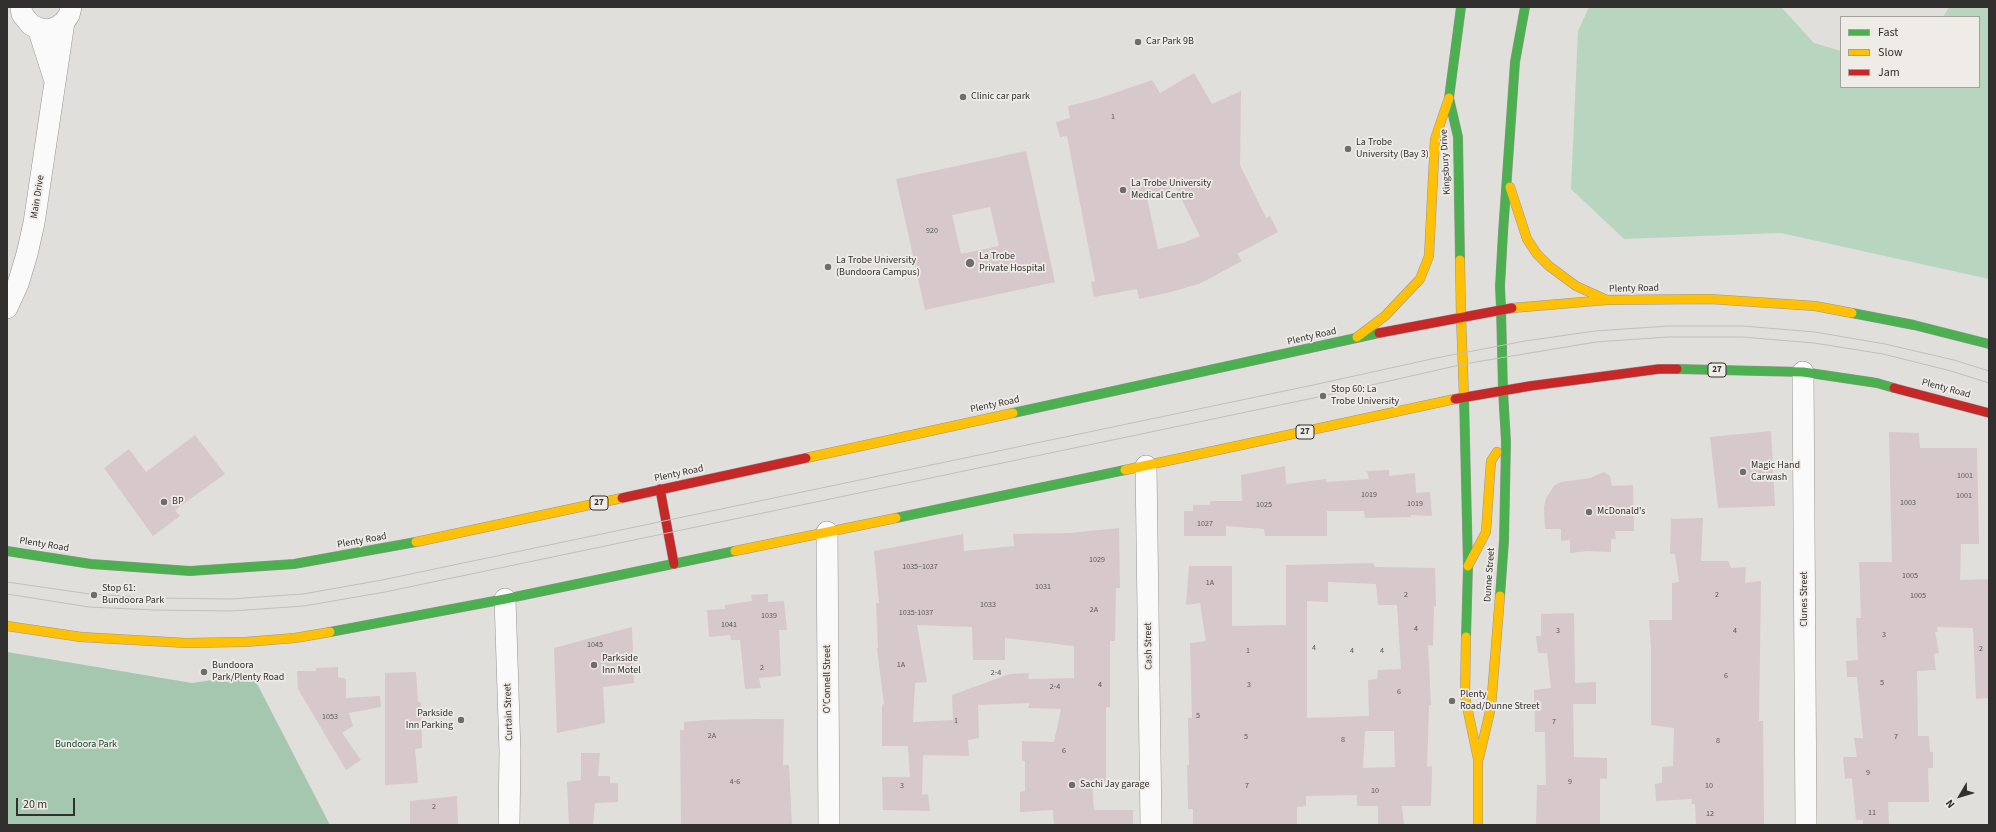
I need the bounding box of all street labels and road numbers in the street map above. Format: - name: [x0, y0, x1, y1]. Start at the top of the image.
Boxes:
- street label: Kingsbury Drive: [1438, 129, 1454, 195]
- street label: Main Drive: [29, 174, 47, 220]
- street label: Plenty Road: [1609, 283, 1659, 295]
- street label: Plenty Road: [1286, 326, 1338, 348]
- road number: 27: [1708, 363, 1726, 377]
- street label: Plenty Road: [1920, 377, 1972, 401]
- street label: Plenty Road: [969, 394, 1021, 416]
- road number: 27: [1296, 425, 1314, 439]
- street label: Plenty Road: [653, 463, 705, 485]
- road number: 27: [590, 496, 608, 510]
- street label: Plenty Road: [336, 531, 388, 551]
- street label: Plenty Road: [18, 535, 70, 555]
- street label: Dunne Street: [1482, 547, 1498, 603]
- street label: Clunes Street: [1799, 571, 1811, 627]
- street label: Cash Street: [1143, 622, 1155, 670]
- street label: O'Connell Street: [822, 645, 834, 713]
- street label: Curtain Street: [502, 683, 516, 741]

